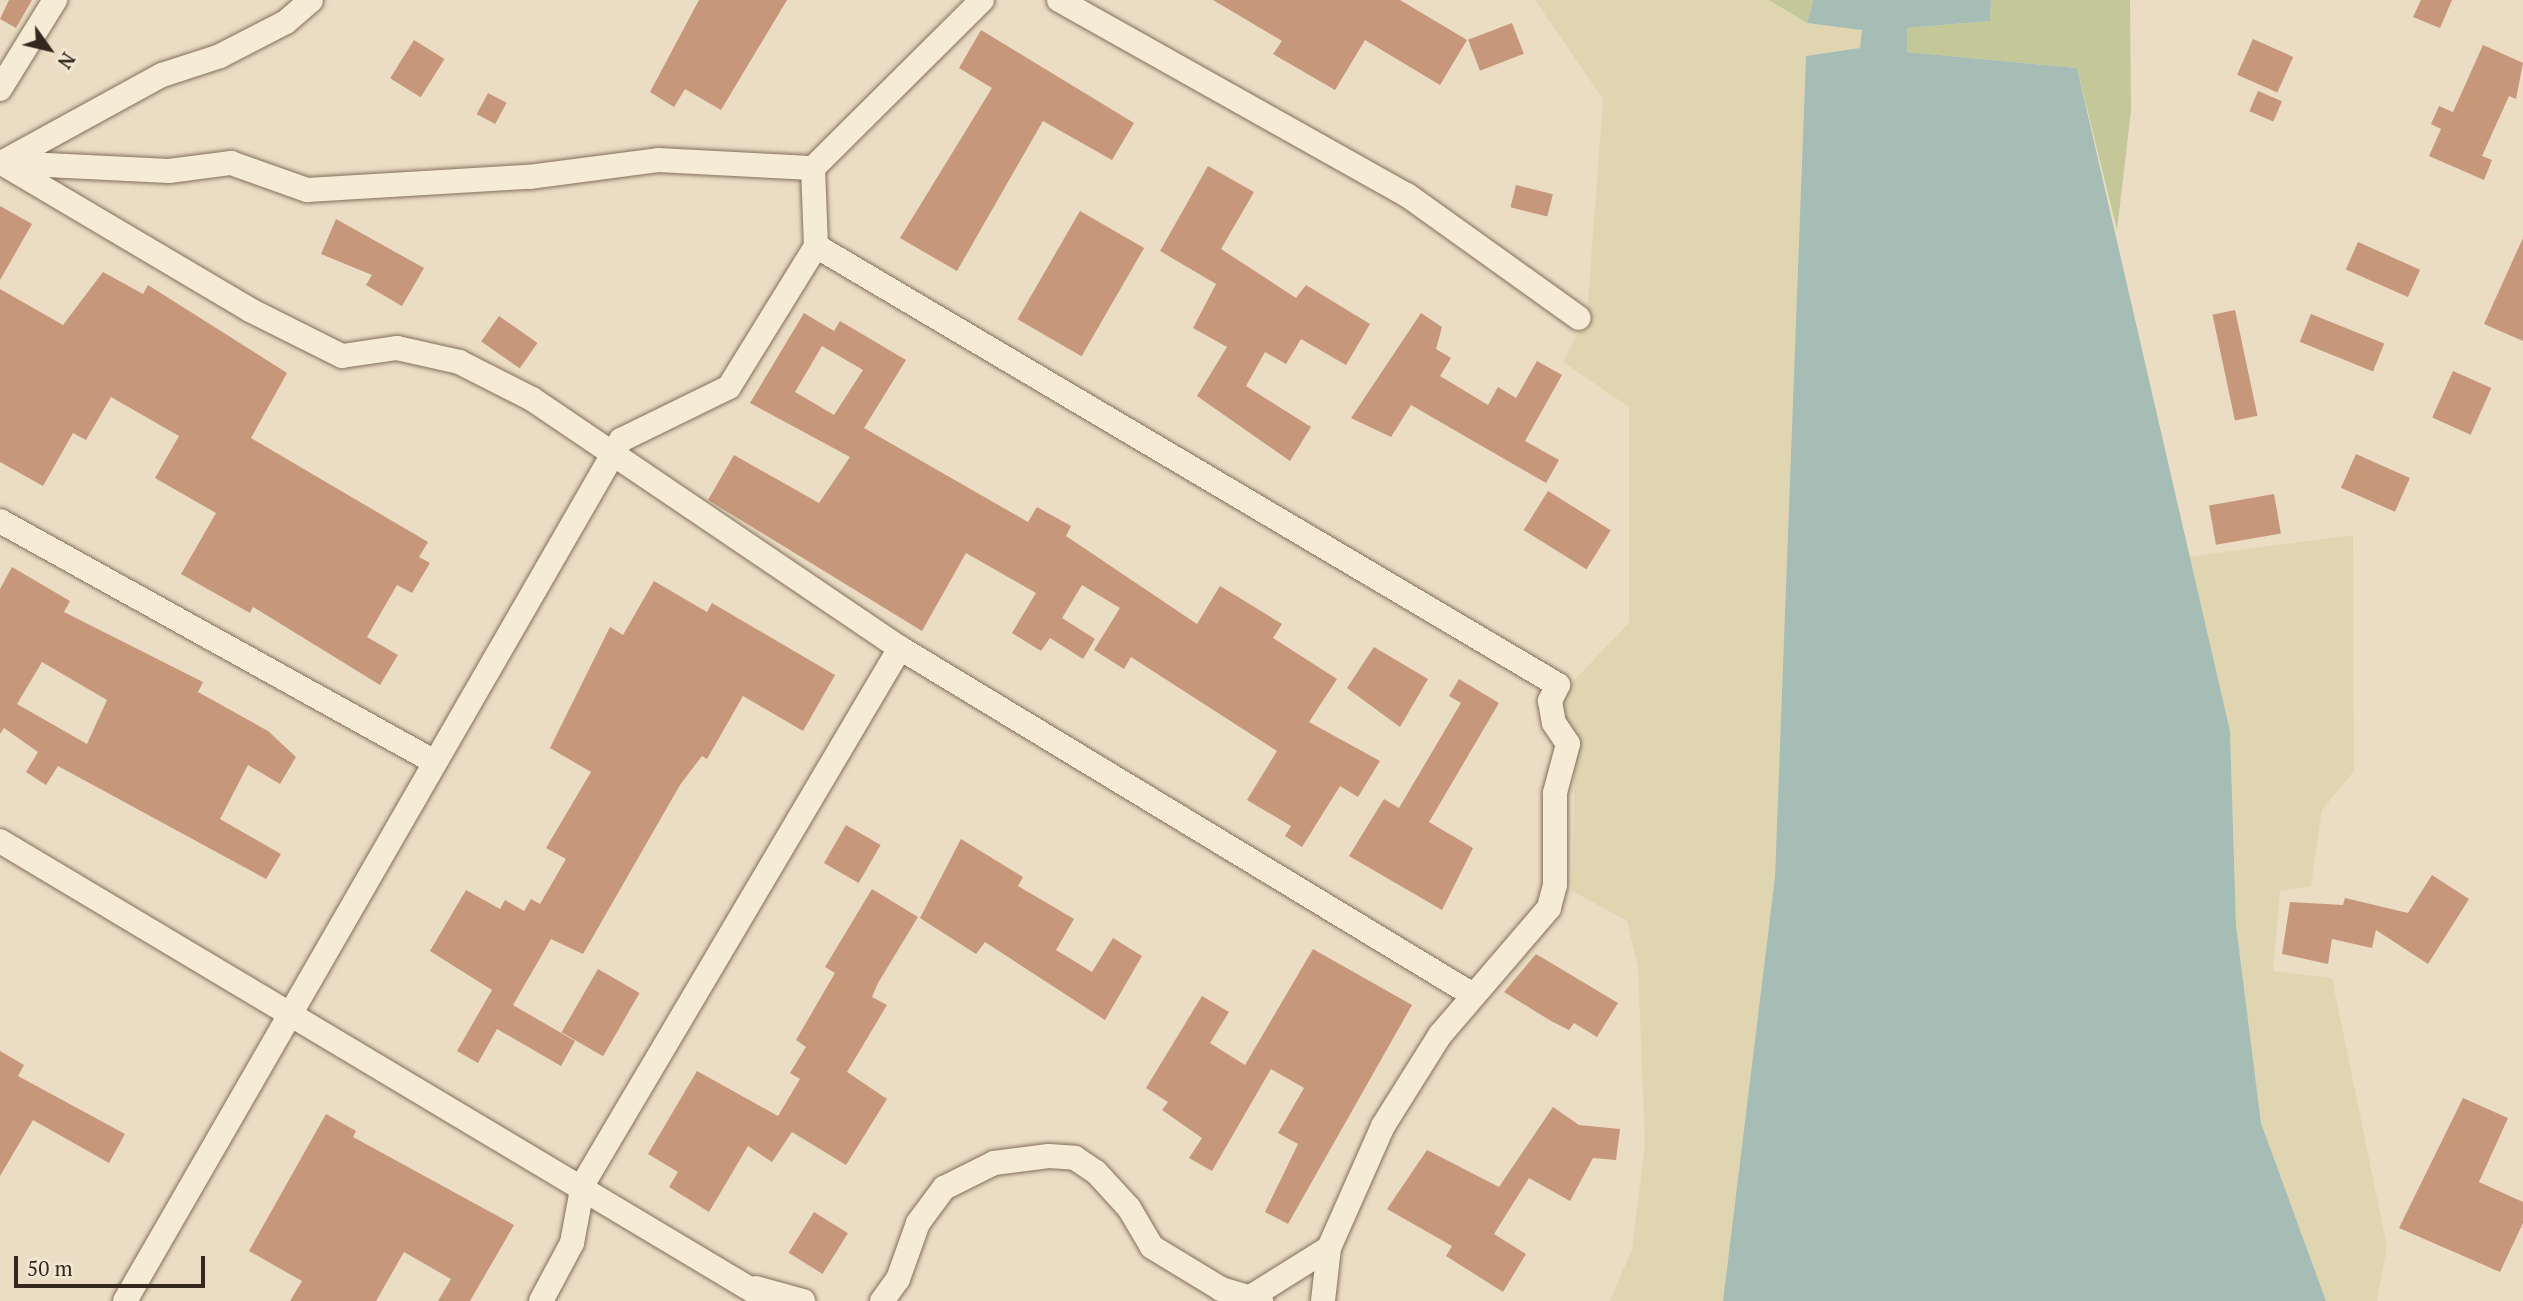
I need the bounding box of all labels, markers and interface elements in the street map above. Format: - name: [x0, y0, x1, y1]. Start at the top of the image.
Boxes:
- north arrow: [14, 14, 84, 84]
- text: N: [52, 48, 81, 74]
- scale bar: [18, 1242, 208, 1286]
- text: 50 m: [27, 1254, 73, 1282]

